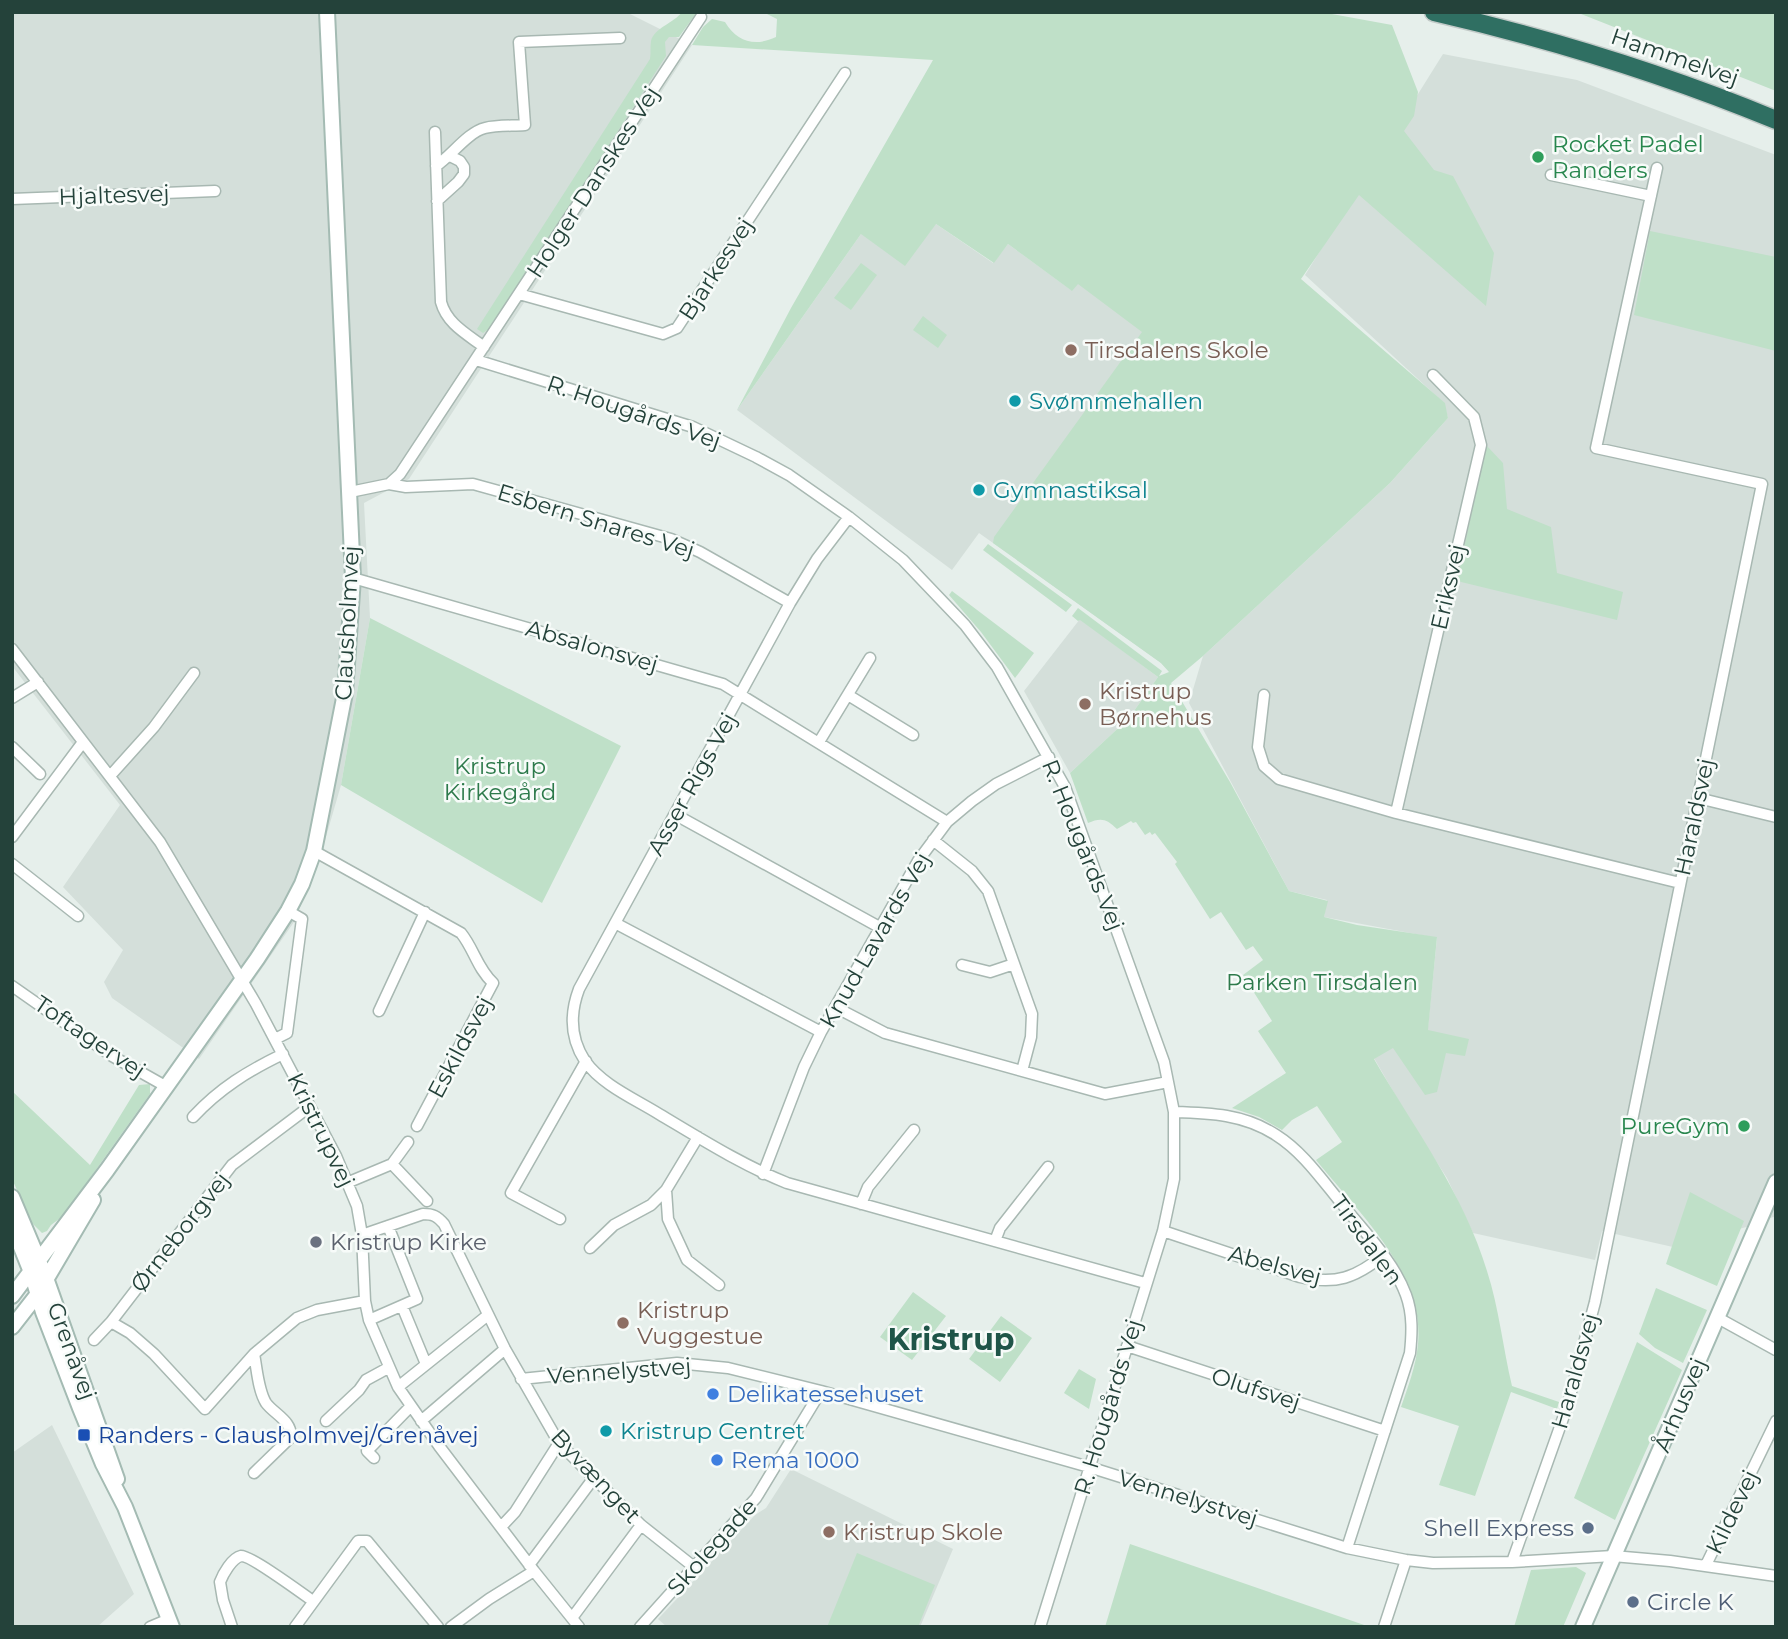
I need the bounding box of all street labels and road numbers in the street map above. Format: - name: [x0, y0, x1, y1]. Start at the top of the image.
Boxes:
- street label: Hammelvej: [1607, 22, 1743, 92]
- street label: Holger Danskes Vej: [521, 81, 665, 283]
- street label: Hjaltesvej: [58, 179, 170, 211]
- street label: Bjarkesvej: [673, 212, 759, 326]
- street label: R. Hougårds Vej: [543, 369, 725, 455]
- street label: Esbern Snares Vej: [494, 478, 698, 564]
- street label: Eriksvej: [1425, 541, 1471, 633]
- street label: Clausholmvej: [329, 545, 365, 701]
- street label: Absalonsvej: [523, 614, 661, 678]
- street label: Asser Rigs Vej: [641, 708, 743, 860]
- street label: R. Hougårds Vej: [1036, 755, 1130, 935]
- street label: Haraldsvej: [1668, 756, 1720, 878]
- street label: Knud Lavards Vej: [813, 847, 937, 1033]
- street label: Toftagervej: [29, 990, 151, 1084]
- street label: Eskildsvej: [422, 991, 498, 1103]
- street label: Kristrupvej: [281, 1068, 361, 1192]
- street label: Ørneborgvej: [124, 1166, 236, 1298]
- street label: Tirsdalen: [1325, 1189, 1409, 1291]
- street label: Abelsvej: [1225, 1239, 1325, 1291]
- street label: Grenåvej: [41, 1298, 103, 1404]
- street label: Haraldsvej: [1545, 1310, 1605, 1432]
- street label: R. Hougårds Vej: [1068, 1316, 1148, 1498]
- street label: Vennelystvej: [546, 1352, 692, 1390]
- street label: Århusvej: [1648, 1354, 1712, 1456]
- street label: Olufsvej: [1208, 1361, 1304, 1417]
- street label: Byvænget: [545, 1423, 647, 1529]
- street label: Vennelystvej: [1115, 1463, 1261, 1533]
- street label: Kildevej: [1700, 1465, 1764, 1559]
- street label: Skolegade: [661, 1493, 763, 1601]

